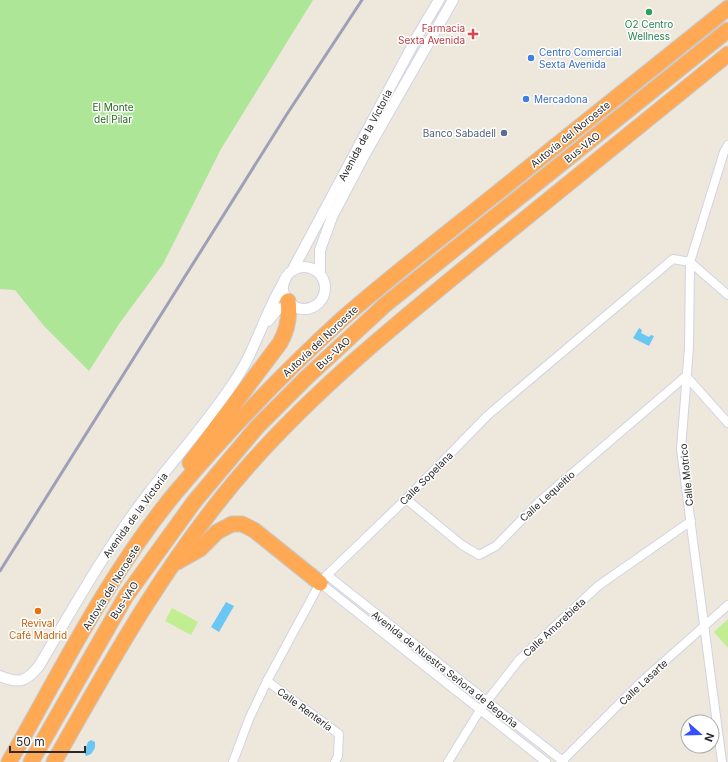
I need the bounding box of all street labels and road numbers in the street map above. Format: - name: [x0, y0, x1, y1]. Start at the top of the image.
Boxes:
- street label: Avenida de la Victoria: [336, 87, 394, 183]
- street label: Autovía del Noroeste: [528, 98, 612, 170]
- street label: Bus-VAO: [562, 129, 602, 165]
- street label: Autovía del Noroeste: [280, 303, 360, 379]
- street label: Bus-VAO: [313, 334, 353, 372]
- street label: Calle Motrico: [677, 443, 695, 507]
- street label: Calle Sopelana: [397, 449, 455, 507]
- street label: Calle Lequeitio: [517, 468, 577, 524]
- street label: Avenida de la Victoria: [100, 470, 170, 560]
- street label: Autovía del Noroeste: [80, 542, 142, 632]
- street label: Bus-VAO: [107, 579, 141, 621]
- street label: Calle Amorebieta: [520, 595, 588, 659]
- street label: Avenida de Nuestra Señora de Begoña: [369, 608, 521, 730]
- street label: Calle Lasarte: [616, 657, 670, 707]
- street label: Calle Rentería: [275, 685, 335, 733]

